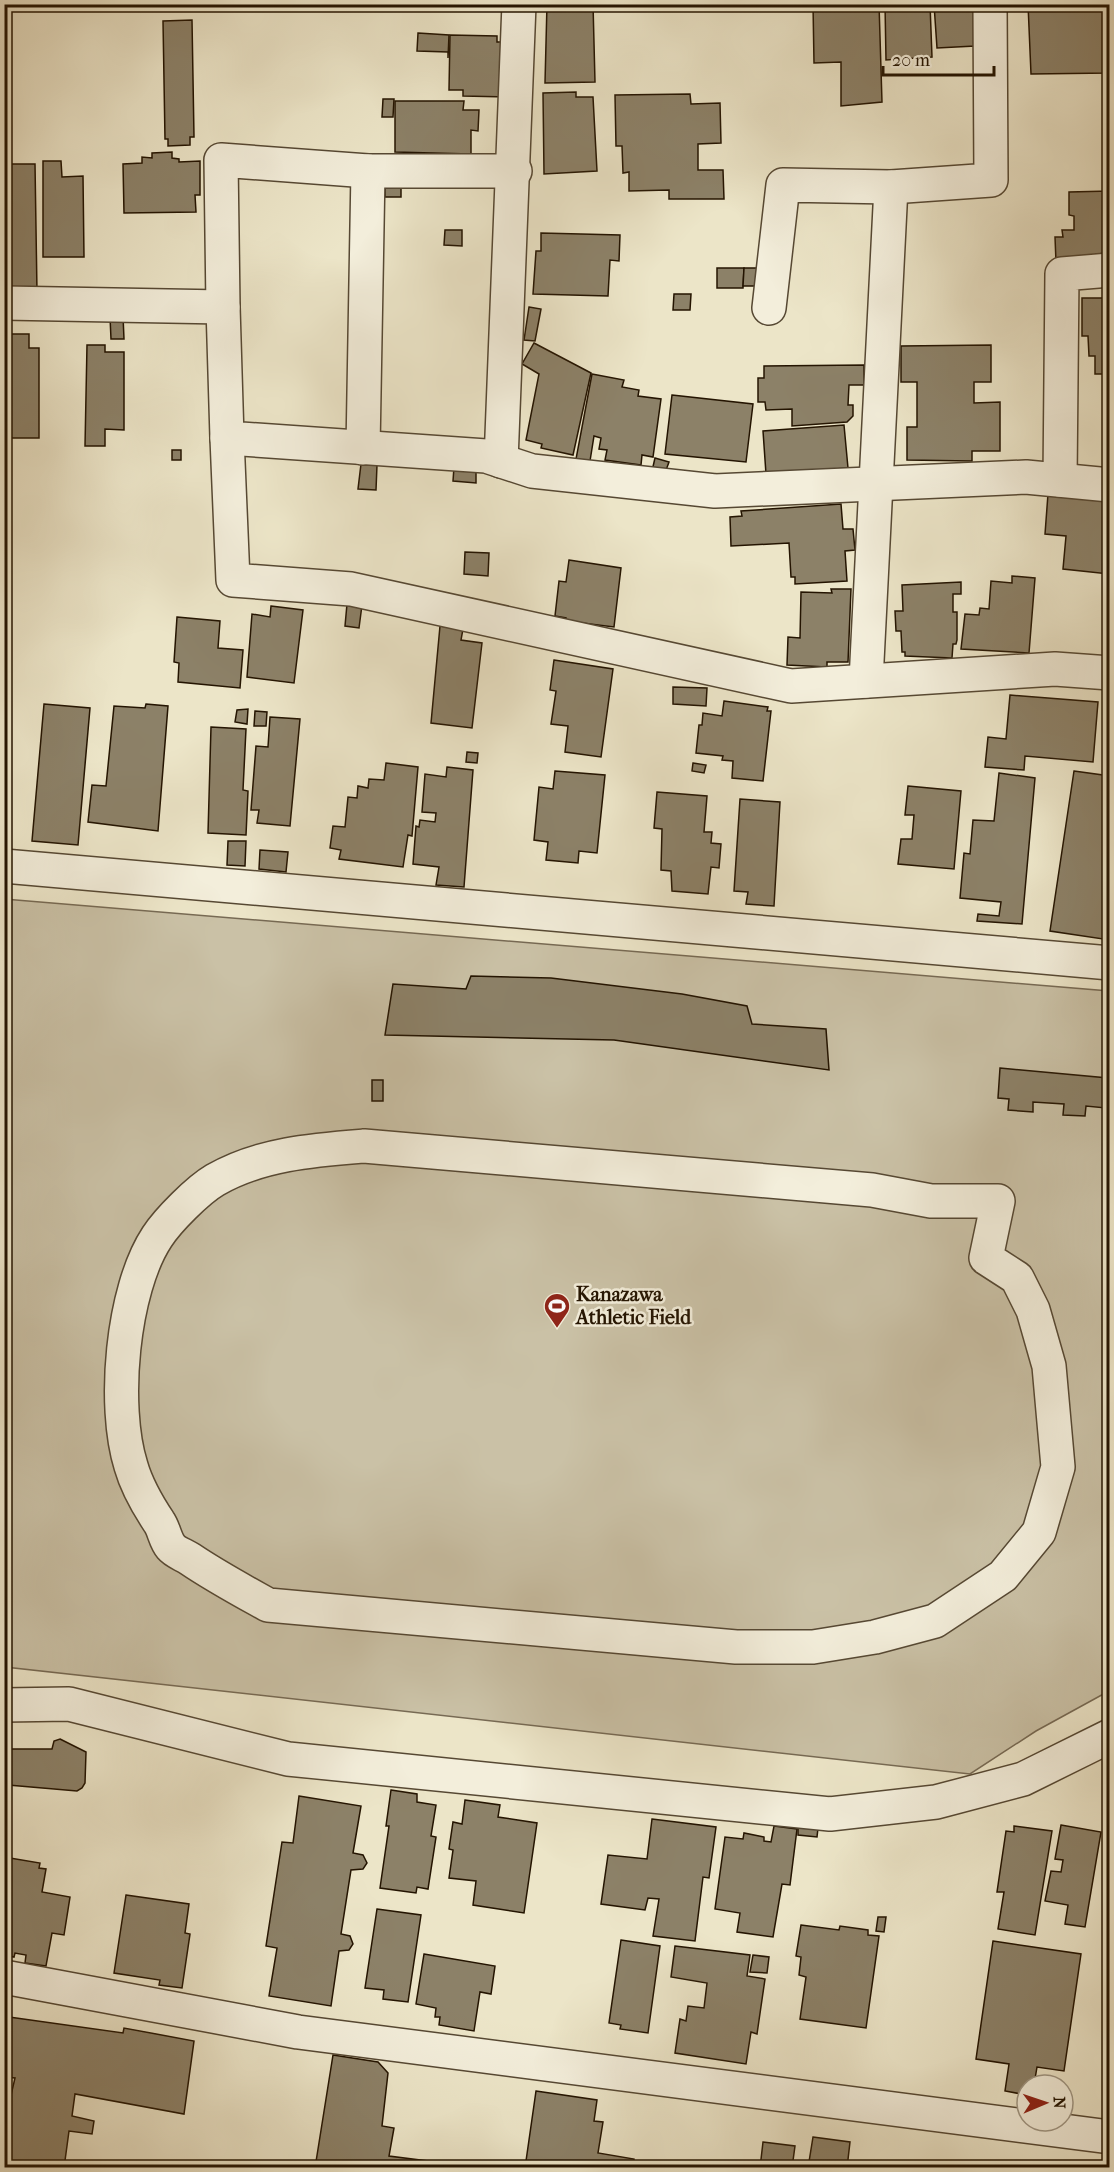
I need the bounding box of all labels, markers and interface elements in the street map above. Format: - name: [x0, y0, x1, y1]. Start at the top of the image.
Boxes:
- scale bar: [883, 39, 994, 77]
- text: 20 m: [892, 50, 930, 71]
- place label: Kanazawa Athletic Field: [574, 1283, 692, 1329]
- sports icon: Kanazawa Athletic Field: [542, 1291, 572, 1329]
- north arrow: [1015, 2073, 1075, 2133]
- text: N: [1050, 2096, 1069, 2110]

